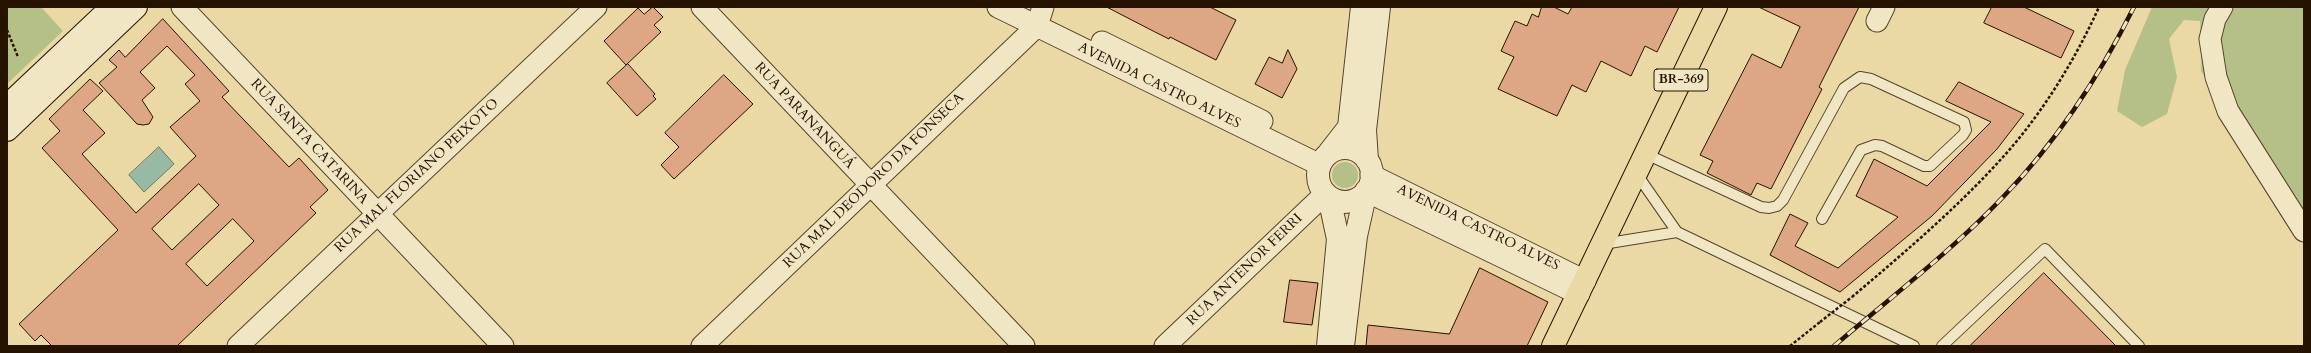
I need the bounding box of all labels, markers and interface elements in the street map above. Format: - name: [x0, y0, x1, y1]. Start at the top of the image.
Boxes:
- street label: AVENIDA CASTRO ALVES: [1075, 39, 1243, 133]
- street label: RUA PARANANGUÁ: [750, 59, 858, 173]
- road number: BR-369: [1654, 69, 1708, 91]
- street label: RUA SANTA CATARINA: [247, 76, 371, 208]
- street label: RUA MAL DEODORO DA FONSECA: [780, 90, 968, 272]
- street label: RUA MAL FLORIANO PEIXOTO: [331, 95, 503, 257]
- street label: AVENIDA CASTRO ALVES: [1394, 181, 1562, 275]
- street label: RUA ANTENOR FERRI: [1184, 210, 1306, 330]

